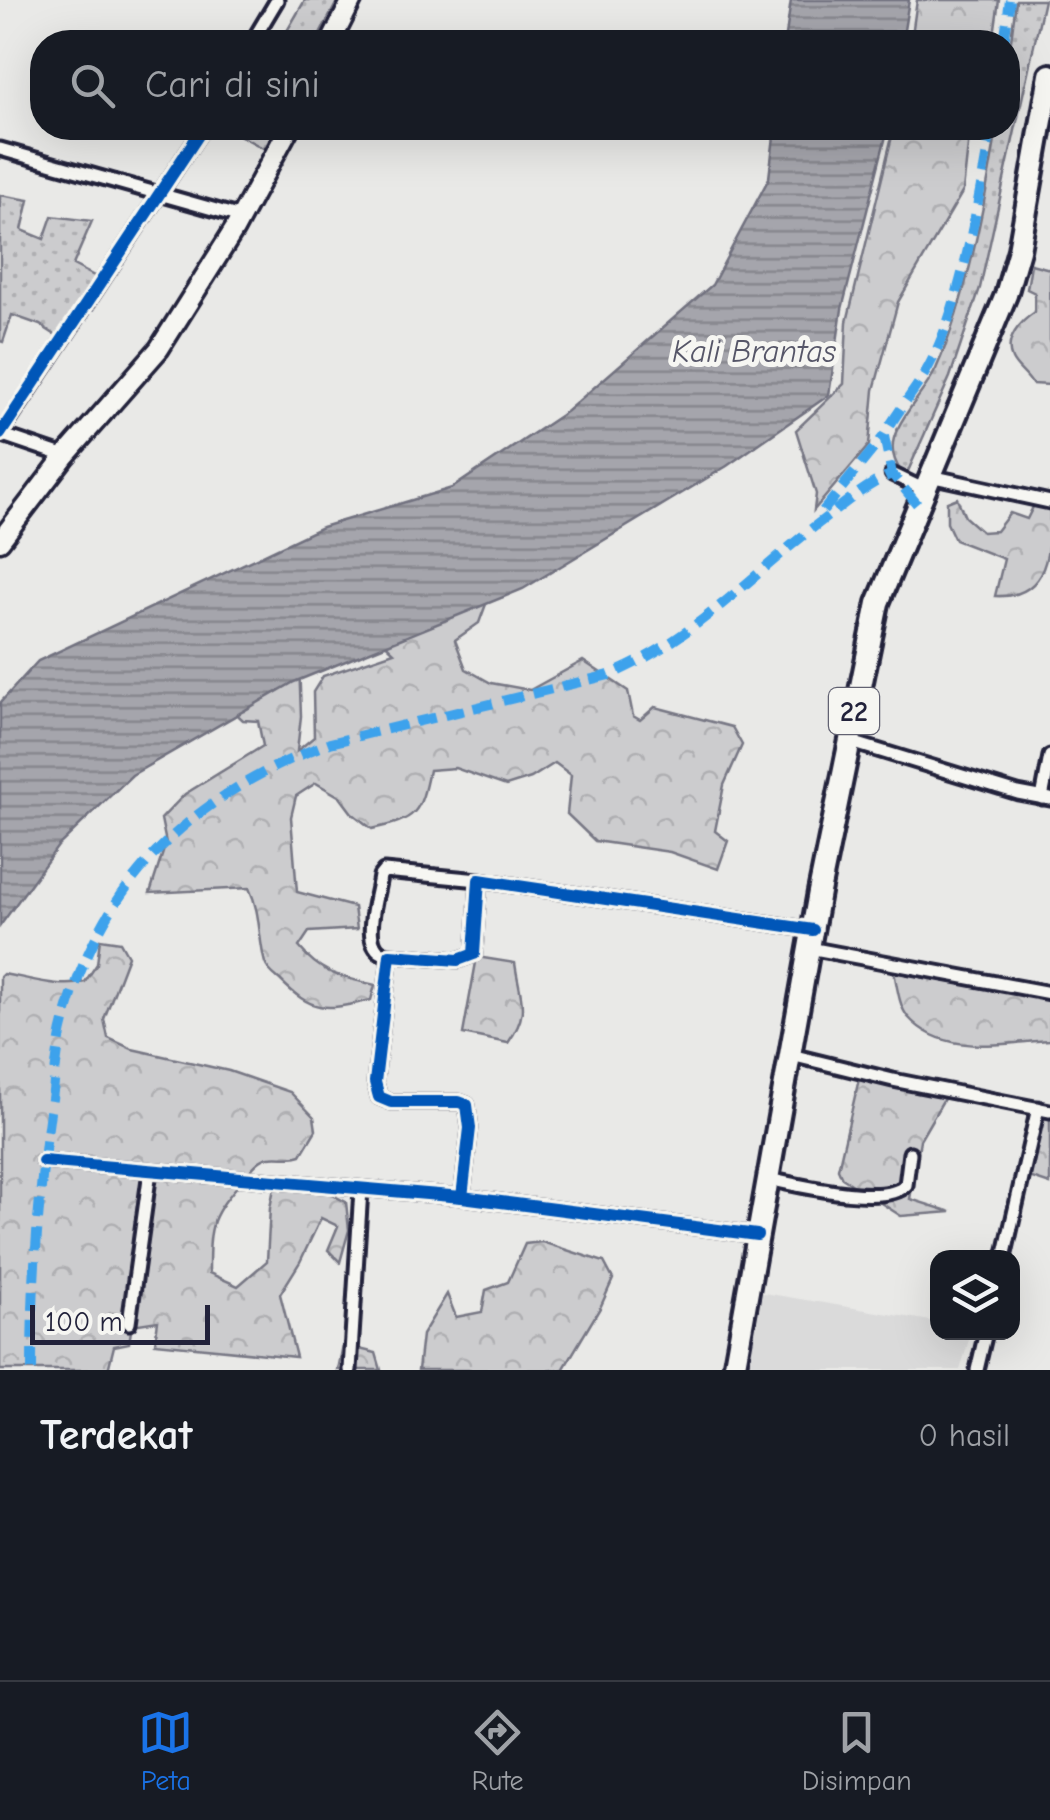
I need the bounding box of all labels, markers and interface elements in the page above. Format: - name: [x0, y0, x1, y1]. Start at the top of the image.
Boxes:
- search box: [30, 30, 1020, 140]
- icon: search: [65, 58, 120, 113]
- text: Cari di sini: [145, 63, 320, 107]
- water label: Kali Brantas: [672, 333, 837, 370]
- road number: 22: [829, 688, 879, 734]
- map controls: [930, 1250, 1020, 1340]
- button: layers: [930, 1250, 1020, 1340]
- scale bar: [30, 1300, 210, 1344]
- text: 100 m: [45, 1306, 123, 1338]
- text: Terdekat: [40, 1411, 192, 1460]
- text: 0 hasil: [919, 1417, 1010, 1454]
- tab: Peta: [138, 1705, 193, 1797]
- tab: Rute: [470, 1705, 525, 1797]
- tab: Disimpan: [802, 1705, 912, 1797]

